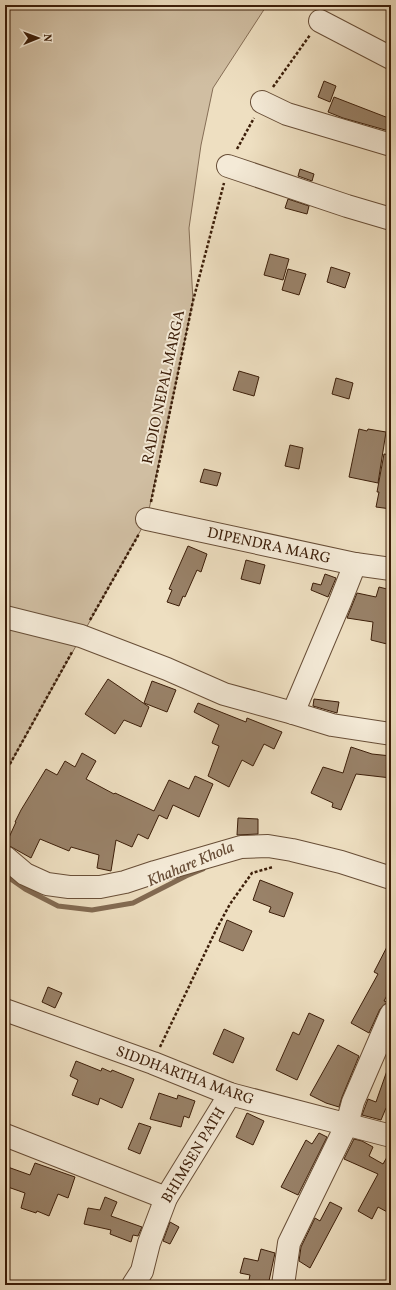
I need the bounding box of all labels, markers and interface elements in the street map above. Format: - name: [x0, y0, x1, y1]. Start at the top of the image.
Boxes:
- north arrow: [18, 18, 58, 58]
- text: N: [39, 34, 54, 42]
- street label: RADIO NEPAL MARGA: [138, 308, 191, 466]
- street label: DIPENDRA MARG: [205, 523, 332, 570]
- water label: Khahare Khola: [144, 836, 238, 893]
- street label: SIDDHARTHA MARG: [113, 1042, 256, 1111]
- street label: BHIMSEN PATH: [157, 1104, 231, 1208]

